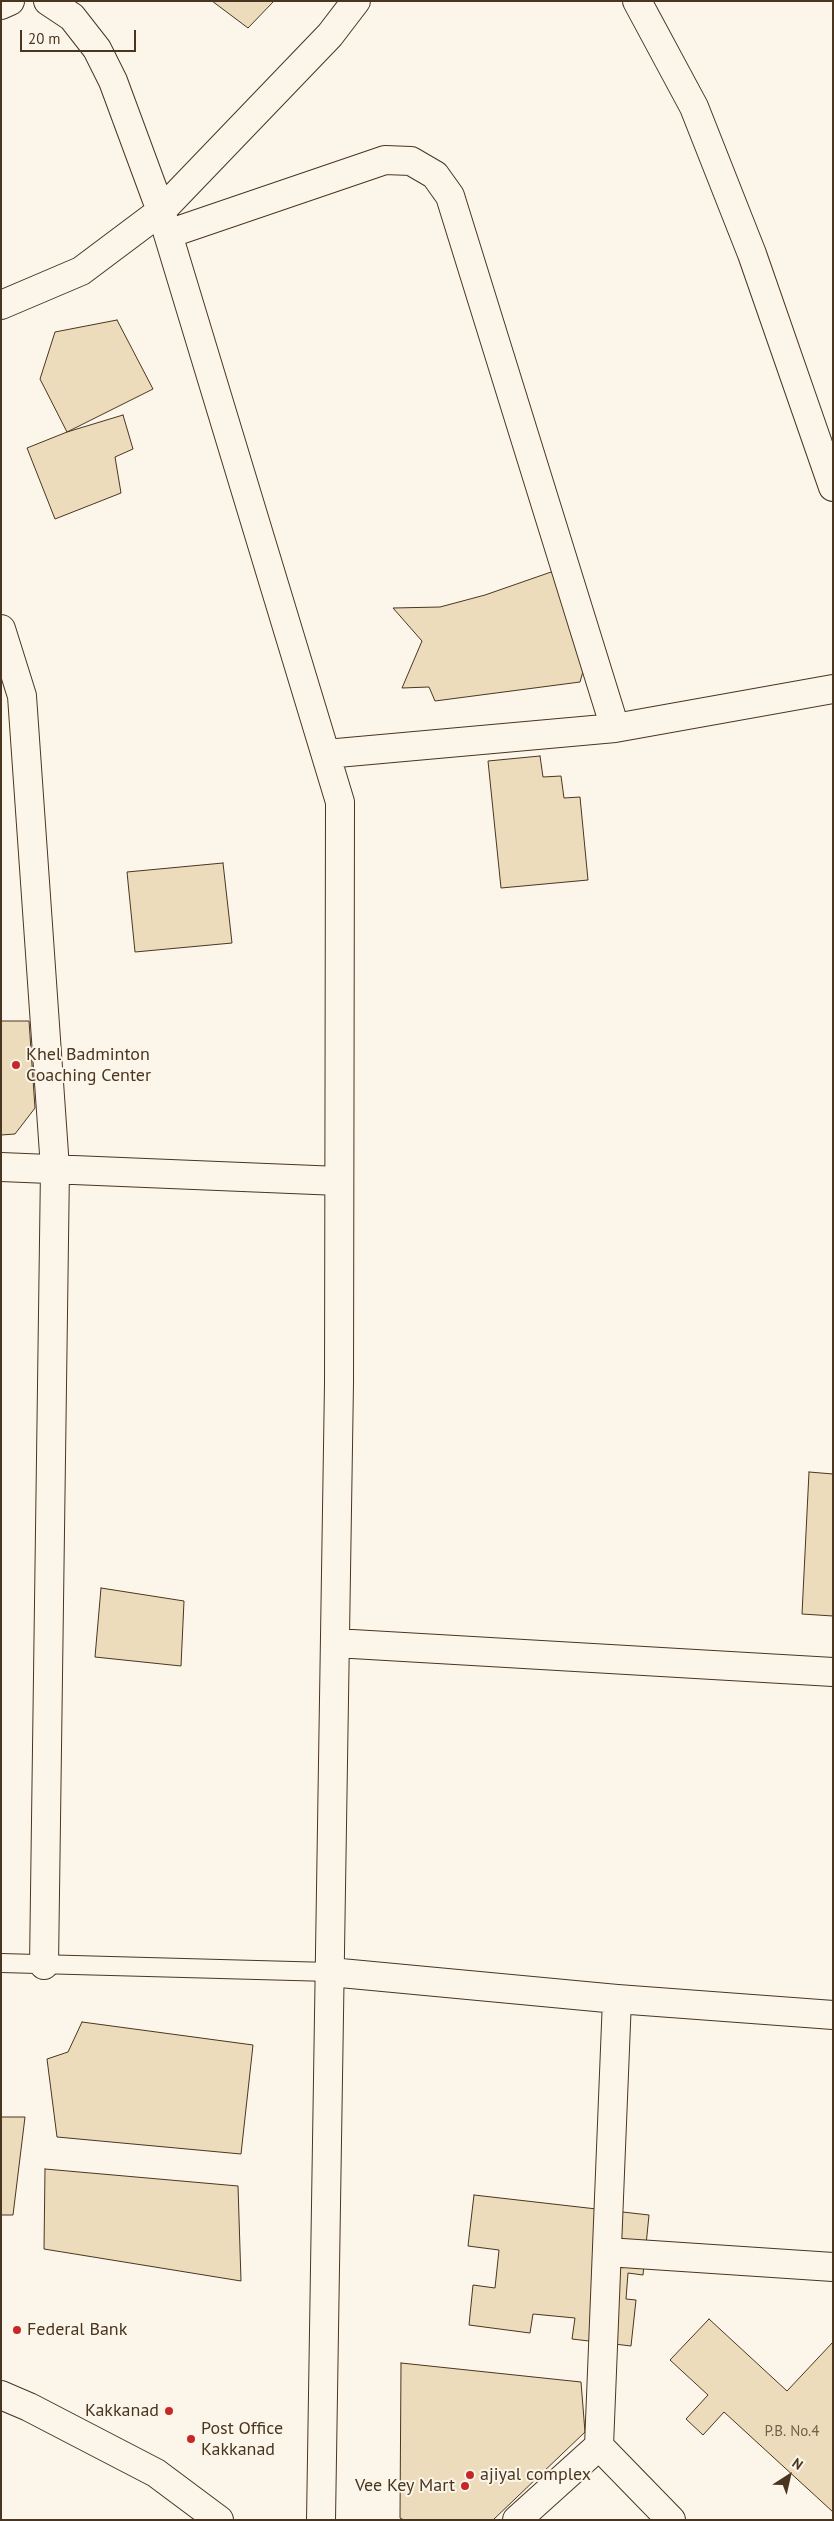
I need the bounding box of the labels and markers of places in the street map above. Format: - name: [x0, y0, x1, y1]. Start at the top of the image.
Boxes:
- place label: Khel Badminton Coaching Center: [26, 1044, 151, 1086]
- marker: Khel Badminton Coaching Center: [10, 1059, 22, 1071]
- place label: Federal Bank: [27, 2319, 127, 2341]
- marker: Federal Bank: [11, 2324, 23, 2336]
- place label: Kakkanad: [85, 2400, 159, 2422]
- marker: Kakkanad: [163, 2405, 175, 2417]
- place label: Post Office Kakkanad: [201, 2418, 283, 2460]
- marker: Post Office Kakkanad: [185, 2433, 197, 2445]
- place label: ajiyal complex: [480, 2464, 591, 2486]
- marker: ajiyal complex: [464, 2469, 476, 2481]
- place label: Vee Key Mart: [355, 2475, 455, 2497]
- marker: Vee Key Mart: [459, 2480, 471, 2492]

